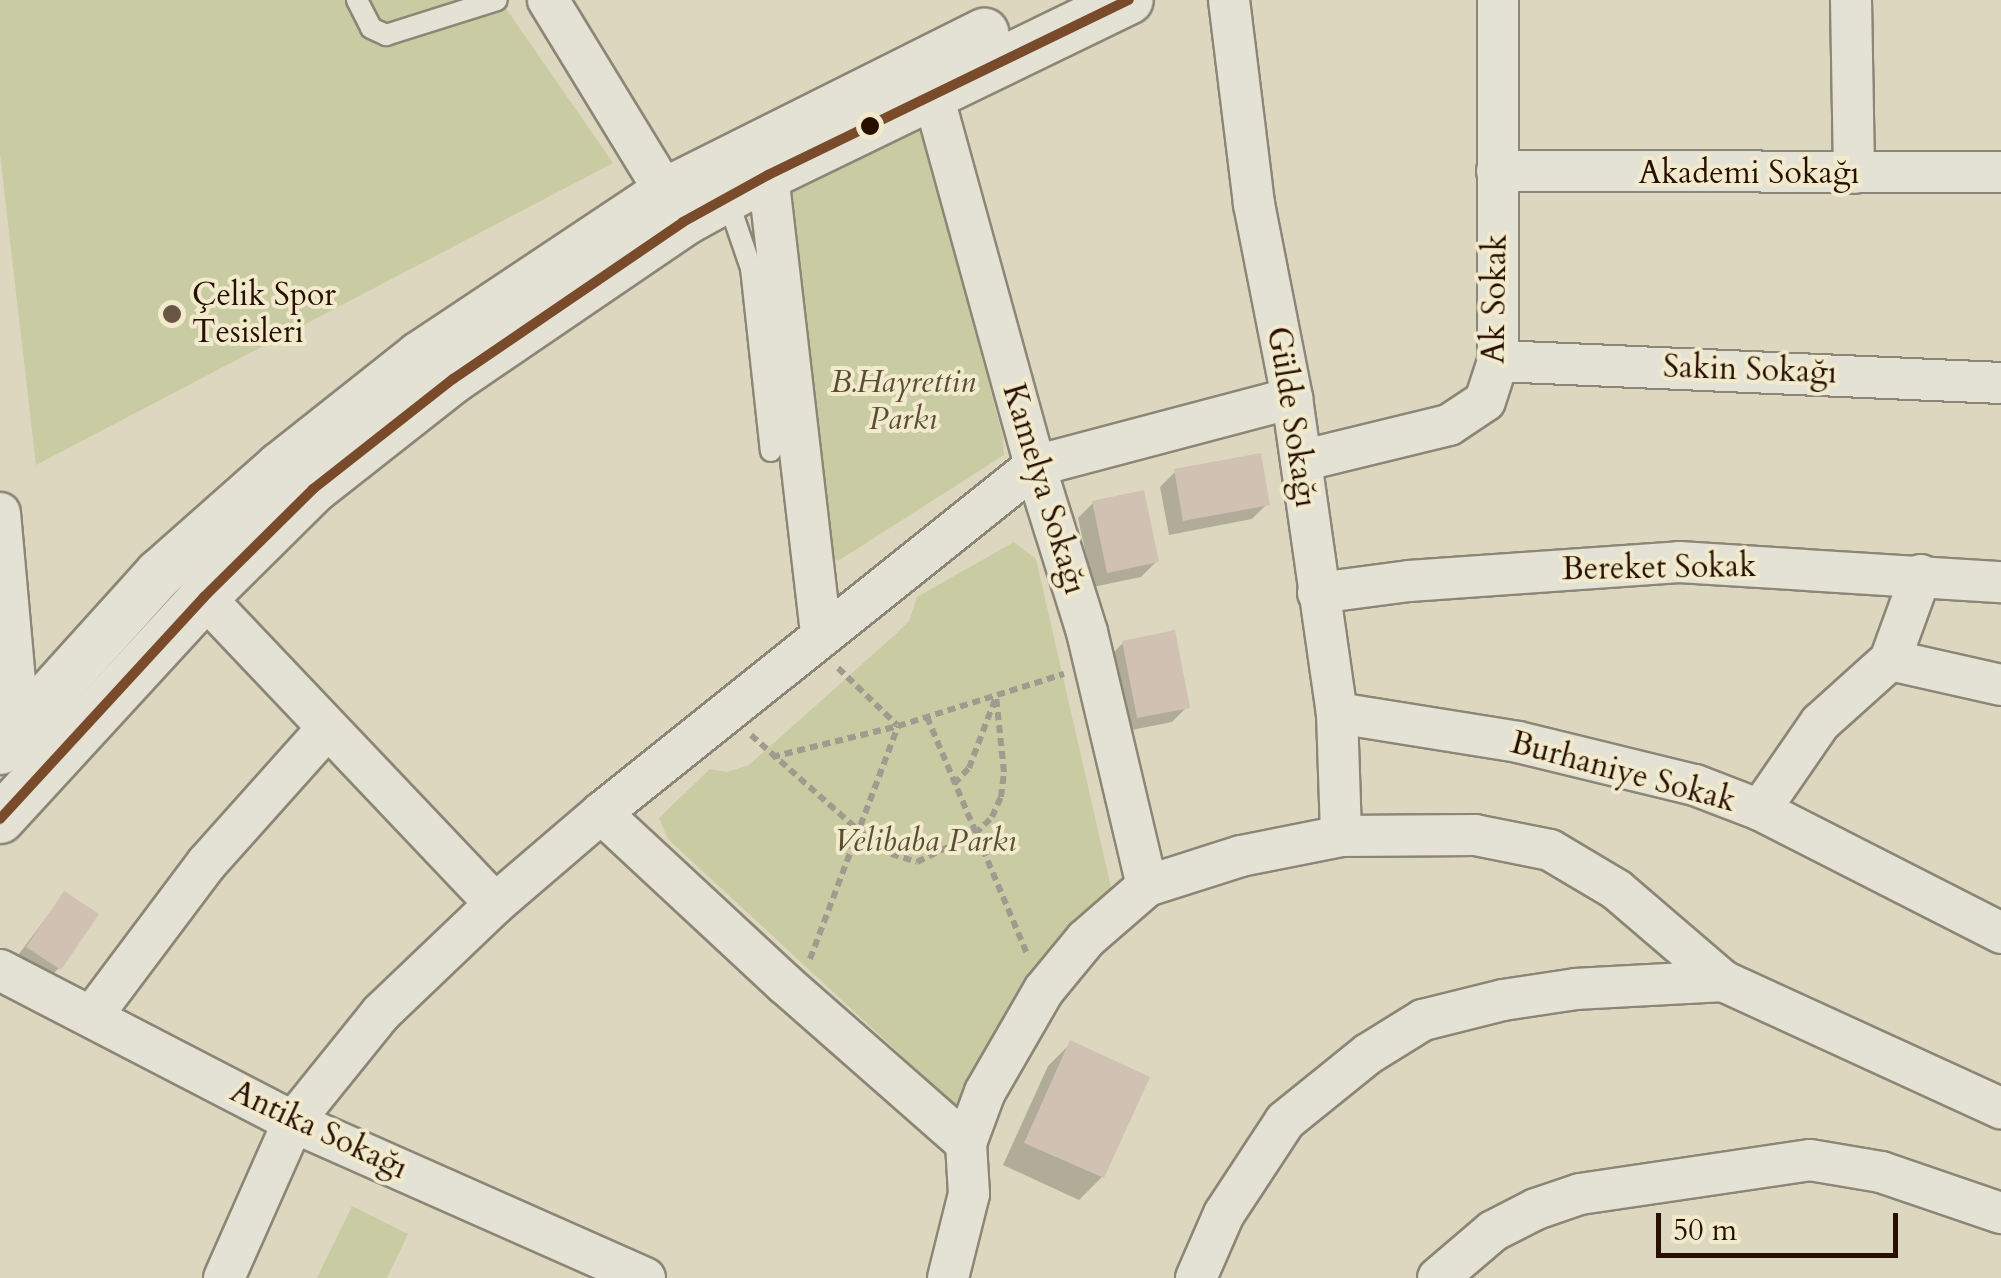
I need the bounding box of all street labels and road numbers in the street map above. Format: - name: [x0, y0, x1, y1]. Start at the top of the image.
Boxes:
- street label: Akademi Sokağı: [1638, 154, 1860, 192]
- street label: Ak Sokak: [1475, 234, 1515, 364]
- street label: Gülde Sokağı: [1259, 324, 1325, 510]
- street label: Sakin Sokağı: [1662, 348, 1838, 392]
- street label: Kamelya Sokağı: [994, 379, 1094, 599]
- street label: Bereket Sokak: [1562, 547, 1756, 589]
- street label: Burhaniye Sokak: [1506, 724, 1740, 820]
- street label: Antika Sokağı: [224, 1072, 414, 1188]

